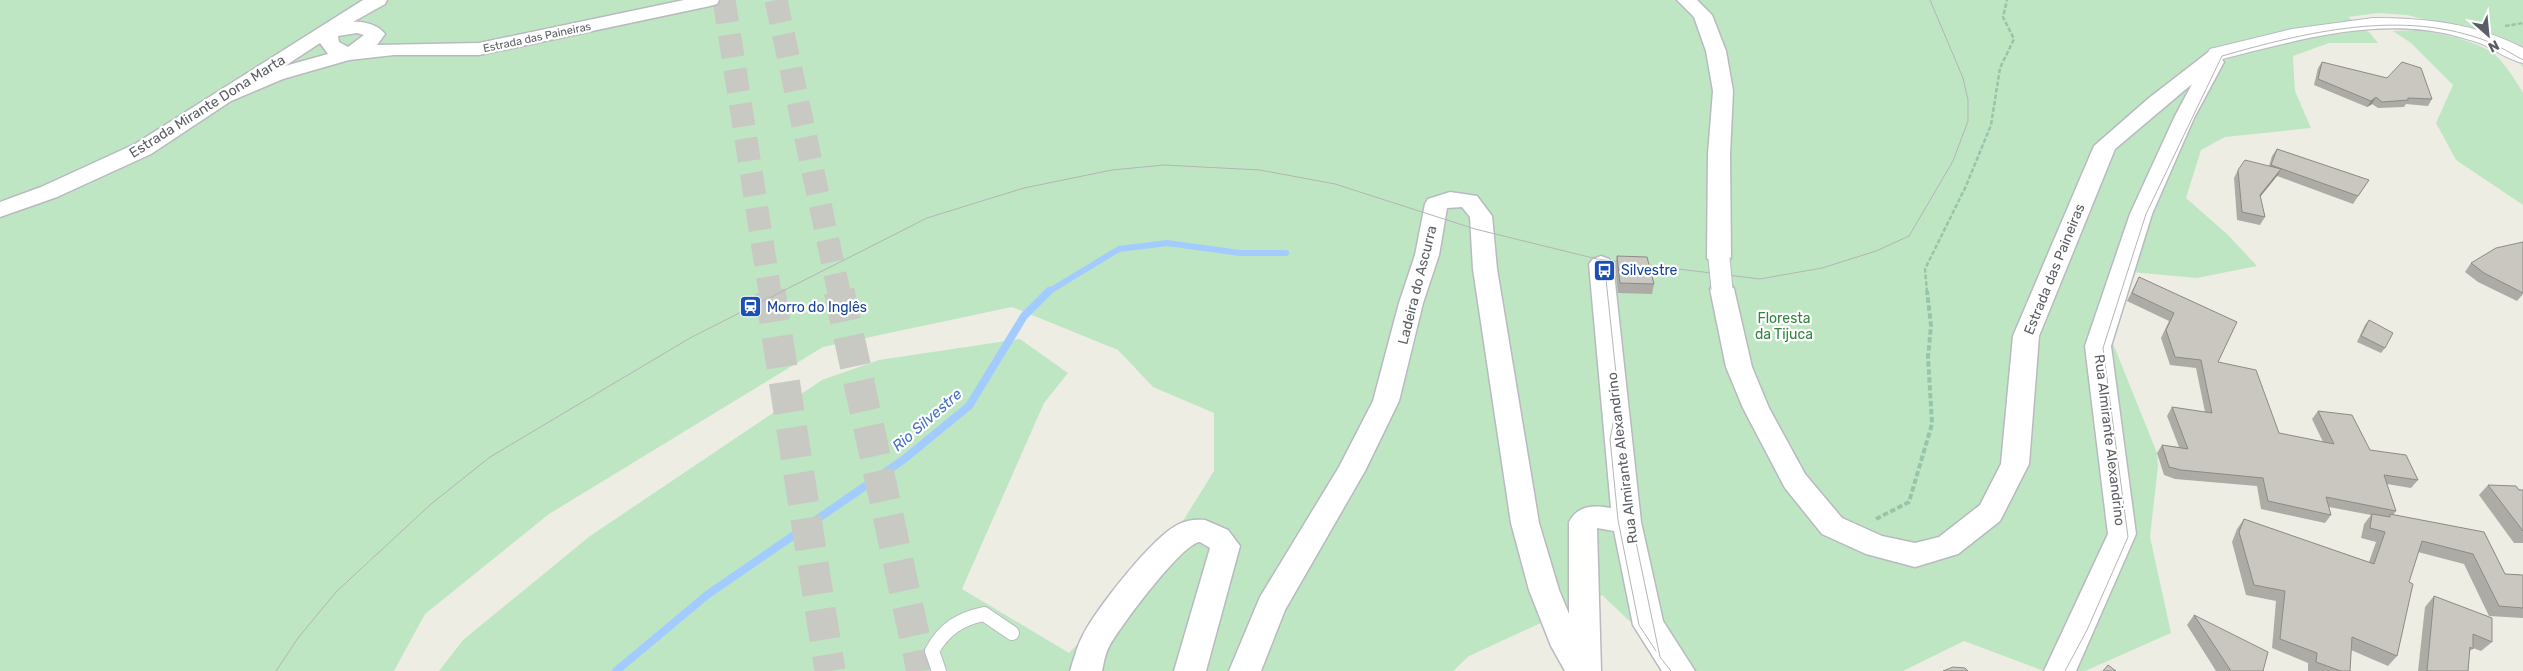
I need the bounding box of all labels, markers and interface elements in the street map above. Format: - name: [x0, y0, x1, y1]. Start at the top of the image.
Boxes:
- north arrow: [2463, 10, 2513, 60]
- street label: Estrada das Paineiras: [482, 20, 593, 55]
- text: N: [2485, 36, 2502, 56]
- street label: Estrada Mirante Dona Marta: [126, 51, 288, 162]
- street label: Estrada das Paineiras: [2020, 201, 2089, 337]
- street label: Ladeira do Ascurra: [1394, 224, 1440, 346]
- bus stop icon: Silvestre: [1593, 258, 1617, 282]
- place label: Silvestre: [1621, 262, 1678, 279]
- station icon: Morro do Inglês: [739, 295, 763, 319]
- place label: Morro do Inglês: [767, 299, 867, 316]
- park label: Floresta da Tijuca: [1755, 310, 1813, 343]
- street label: Rua Almirante Alexandrino: [2091, 353, 2128, 527]
- street label: Rua Almirante Alexandrino: [1604, 371, 1641, 545]
- water label: Rio Silvestre: [889, 385, 966, 455]

